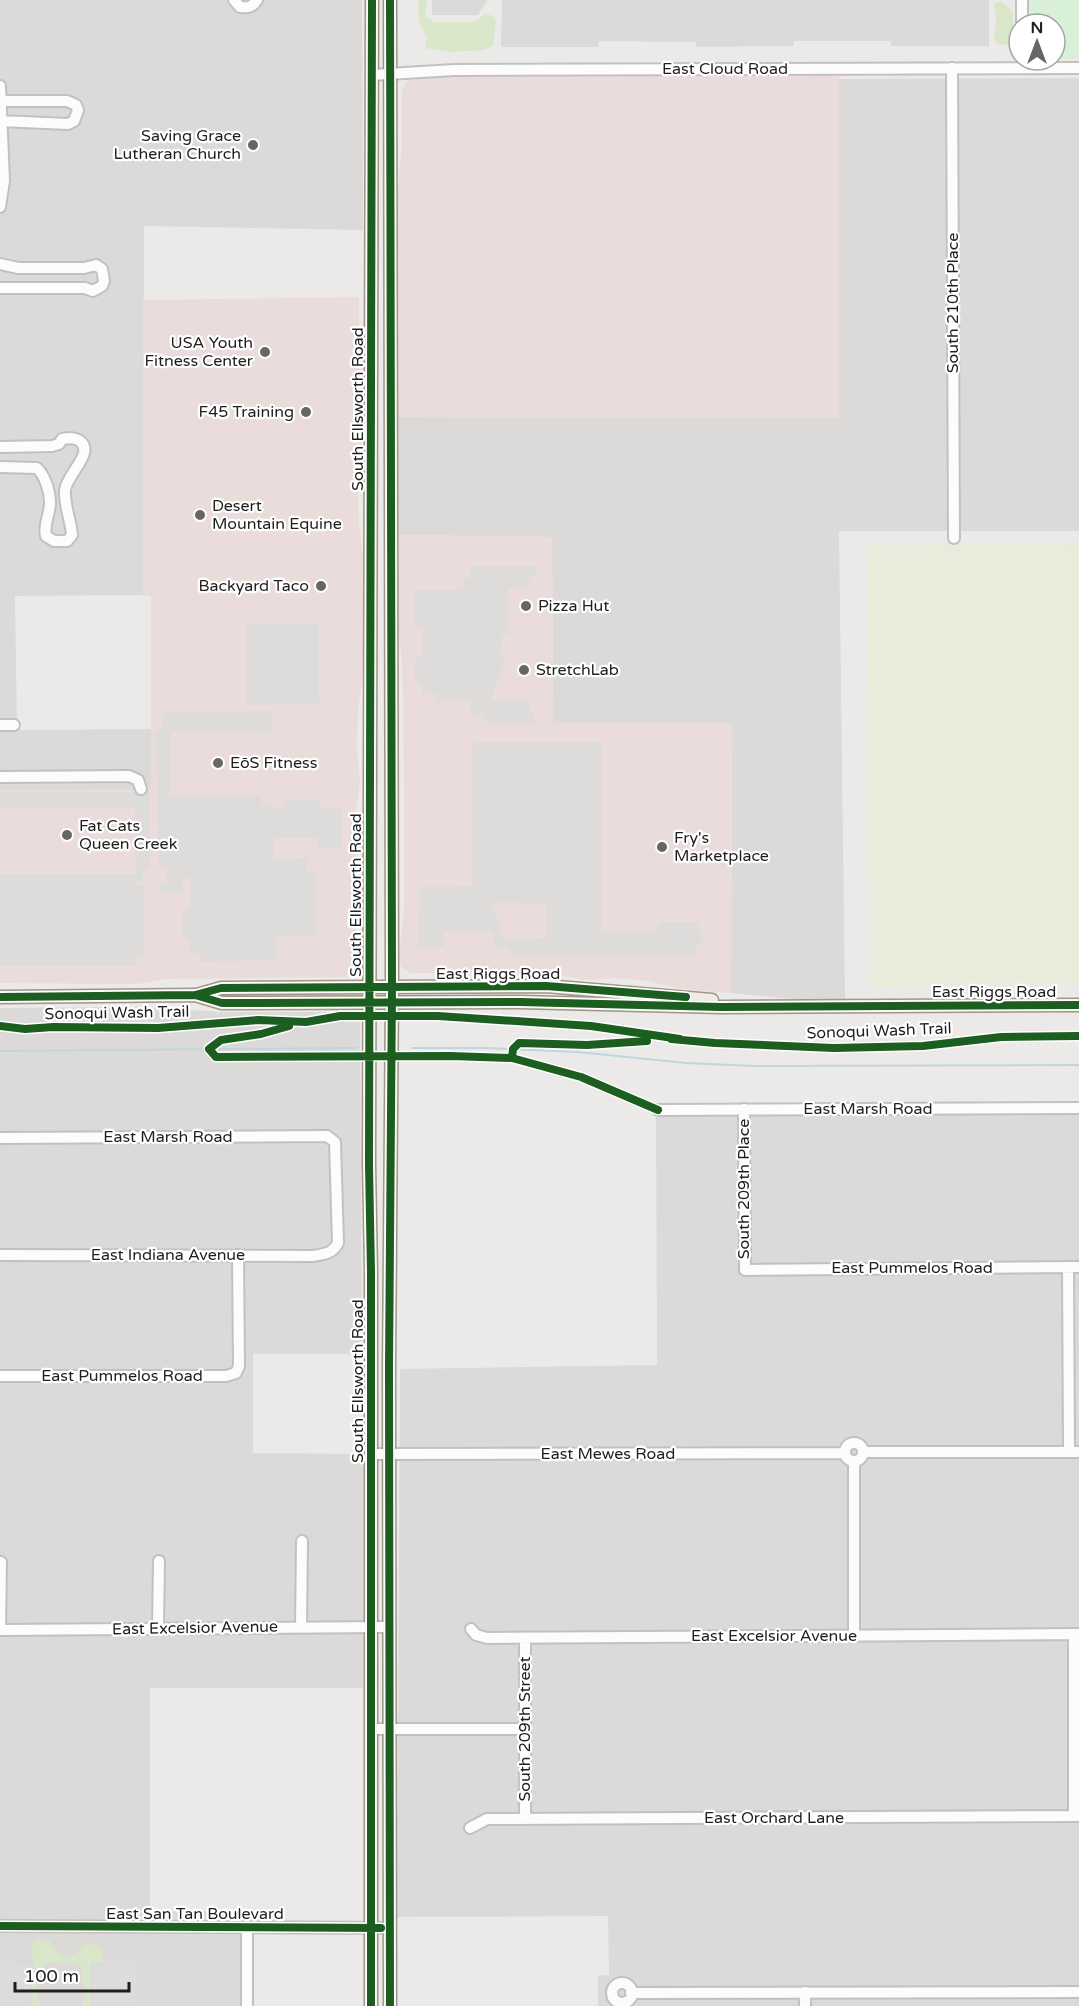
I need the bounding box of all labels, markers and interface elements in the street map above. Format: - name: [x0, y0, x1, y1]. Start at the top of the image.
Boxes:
- north arrow: [1007, 12, 1067, 72]
- text: N: [1031, 18, 1043, 38]
- street label: East Cloud Road: [662, 59, 788, 79]
- place label: Saving Grace Lutheran Church: [113, 126, 241, 164]
- marker: Saving Grace Lutheran Church: [246, 138, 260, 152]
- street label: South 210th Place: [943, 233, 963, 373]
- street label: South Ellsworth Road: [348, 327, 368, 491]
- place label: USA Youth Fitness Center: [144, 333, 254, 371]
- marker: USA Youth Fitness Center: [258, 345, 272, 359]
- place label: F45 Training: [199, 402, 294, 422]
- marker: F45 Training: [299, 405, 313, 419]
- place label: Desert Mountain Equine: [212, 496, 342, 534]
- marker: Desert Mountain Equine: [193, 508, 207, 522]
- place label: Backyard Taco: [198, 576, 309, 596]
- marker: Backyard Taco: [314, 579, 328, 593]
- place label: Pizza Hut: [538, 596, 609, 616]
- marker: Pizza Hut: [519, 599, 533, 613]
- place label: StretchLab: [536, 660, 619, 680]
- marker: StretchLab: [517, 663, 531, 677]
- place label: EōS Fitness: [230, 753, 317, 773]
- marker: EōS Fitness: [211, 756, 225, 770]
- street label: South Ellsworth Road: [346, 813, 366, 977]
- place label: Fat Cats Queen Creek: [79, 816, 178, 854]
- marker: Fat Cats Queen Creek: [60, 828, 74, 842]
- place label: Fry's Marketplace: [674, 828, 769, 866]
- marker: Fry's Marketplace: [655, 840, 669, 854]
- street label: East Riggs Road: [436, 964, 560, 984]
- street label: East Riggs Road: [932, 982, 1056, 1002]
- street label: Sonoqui Wash Trail: [44, 1002, 190, 1024]
- street label: Sonoqui Wash Trail: [806, 1018, 952, 1044]
- street label: East Marsh Road: [803, 1099, 933, 1119]
- street label: South 209th Place: [734, 1119, 754, 1259]
- street label: East Marsh Road: [103, 1127, 233, 1147]
- street label: East Indiana Avenue: [91, 1245, 245, 1265]
- street label: East Pummelos Road: [831, 1258, 993, 1278]
- street label: South Ellsworth Road: [348, 1299, 368, 1463]
- street label: East Pummelos Road: [41, 1366, 203, 1386]
- street label: East Mewes Road: [541, 1444, 675, 1464]
- street label: East Excelsior Avenue: [112, 1617, 278, 1639]
- street label: East Excelsior Avenue: [691, 1626, 857, 1646]
- street label: South 209th Street: [515, 1656, 535, 1802]
- street label: East Orchard Lane: [704, 1808, 844, 1828]
- street label: East San Tan Boulevard: [106, 1904, 284, 1924]
- scale bar: [15, 1955, 129, 1993]
- text: 100 m: [24, 1965, 79, 1987]

